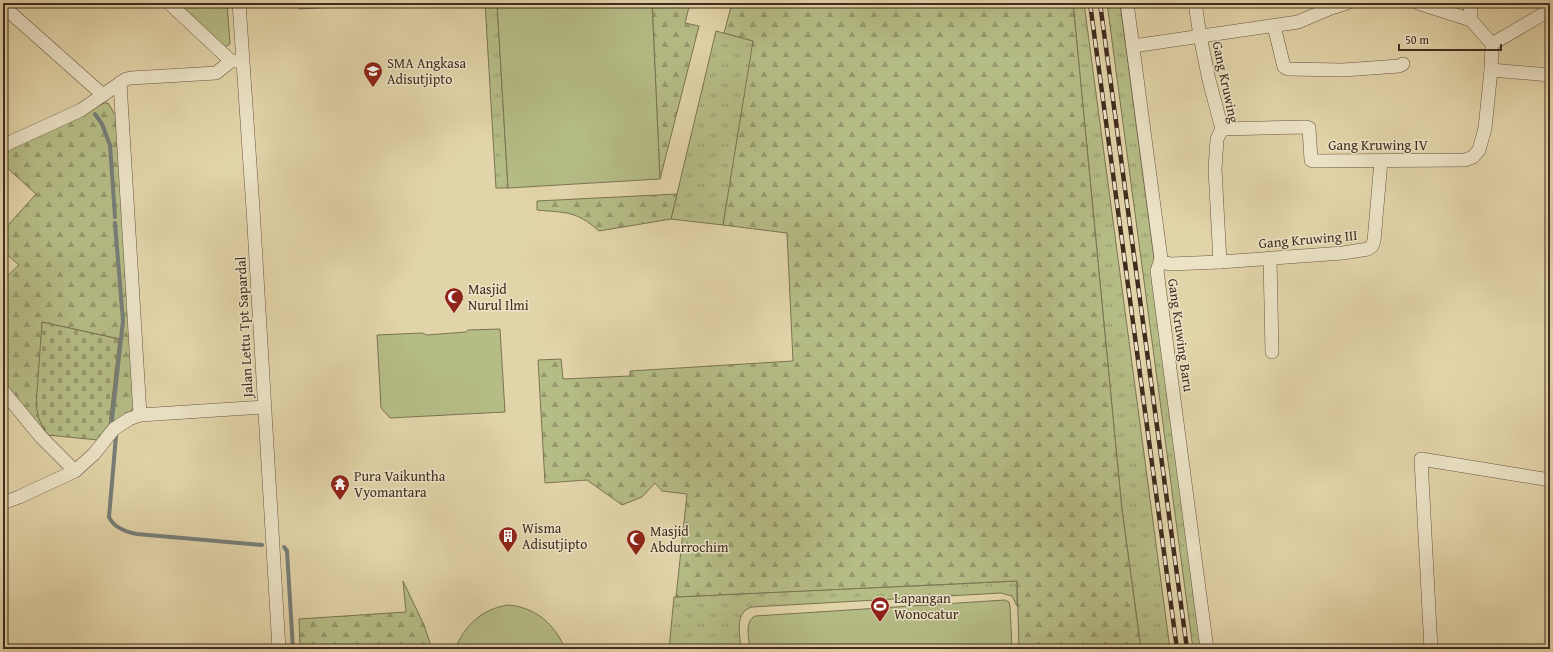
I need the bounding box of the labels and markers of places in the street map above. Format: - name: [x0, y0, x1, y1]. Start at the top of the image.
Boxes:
- place label: SMA Angkasa Adisutjipto: [387, 53, 466, 89]
- school or university icon: SMA Angkasa Adisutjipto: [362, 60, 384, 88]
- place label: Masjid Nurul Ilmi: [468, 279, 529, 315]
- mosque icon: Masjid Nurul Ilmi: [443, 286, 465, 314]
- place label: Pura Vaikuntha Vyomantara: [354, 466, 446, 502]
- temple icon: Pura Vaikuntha Vyomantara: [329, 473, 351, 501]
- place label: Wisma Adisutjipto: [522, 518, 587, 554]
- place label: Masjid Abdurrochim: [650, 521, 729, 557]
- building icon: Wisma Adisutjipto: [497, 525, 519, 553]
- mosque icon: Masjid Abdurrochim: [625, 528, 647, 556]
- place label: Lapangan Wonocatur: [894, 588, 959, 624]
- sports icon: Lapangan Wonocatur: [869, 595, 891, 623]

